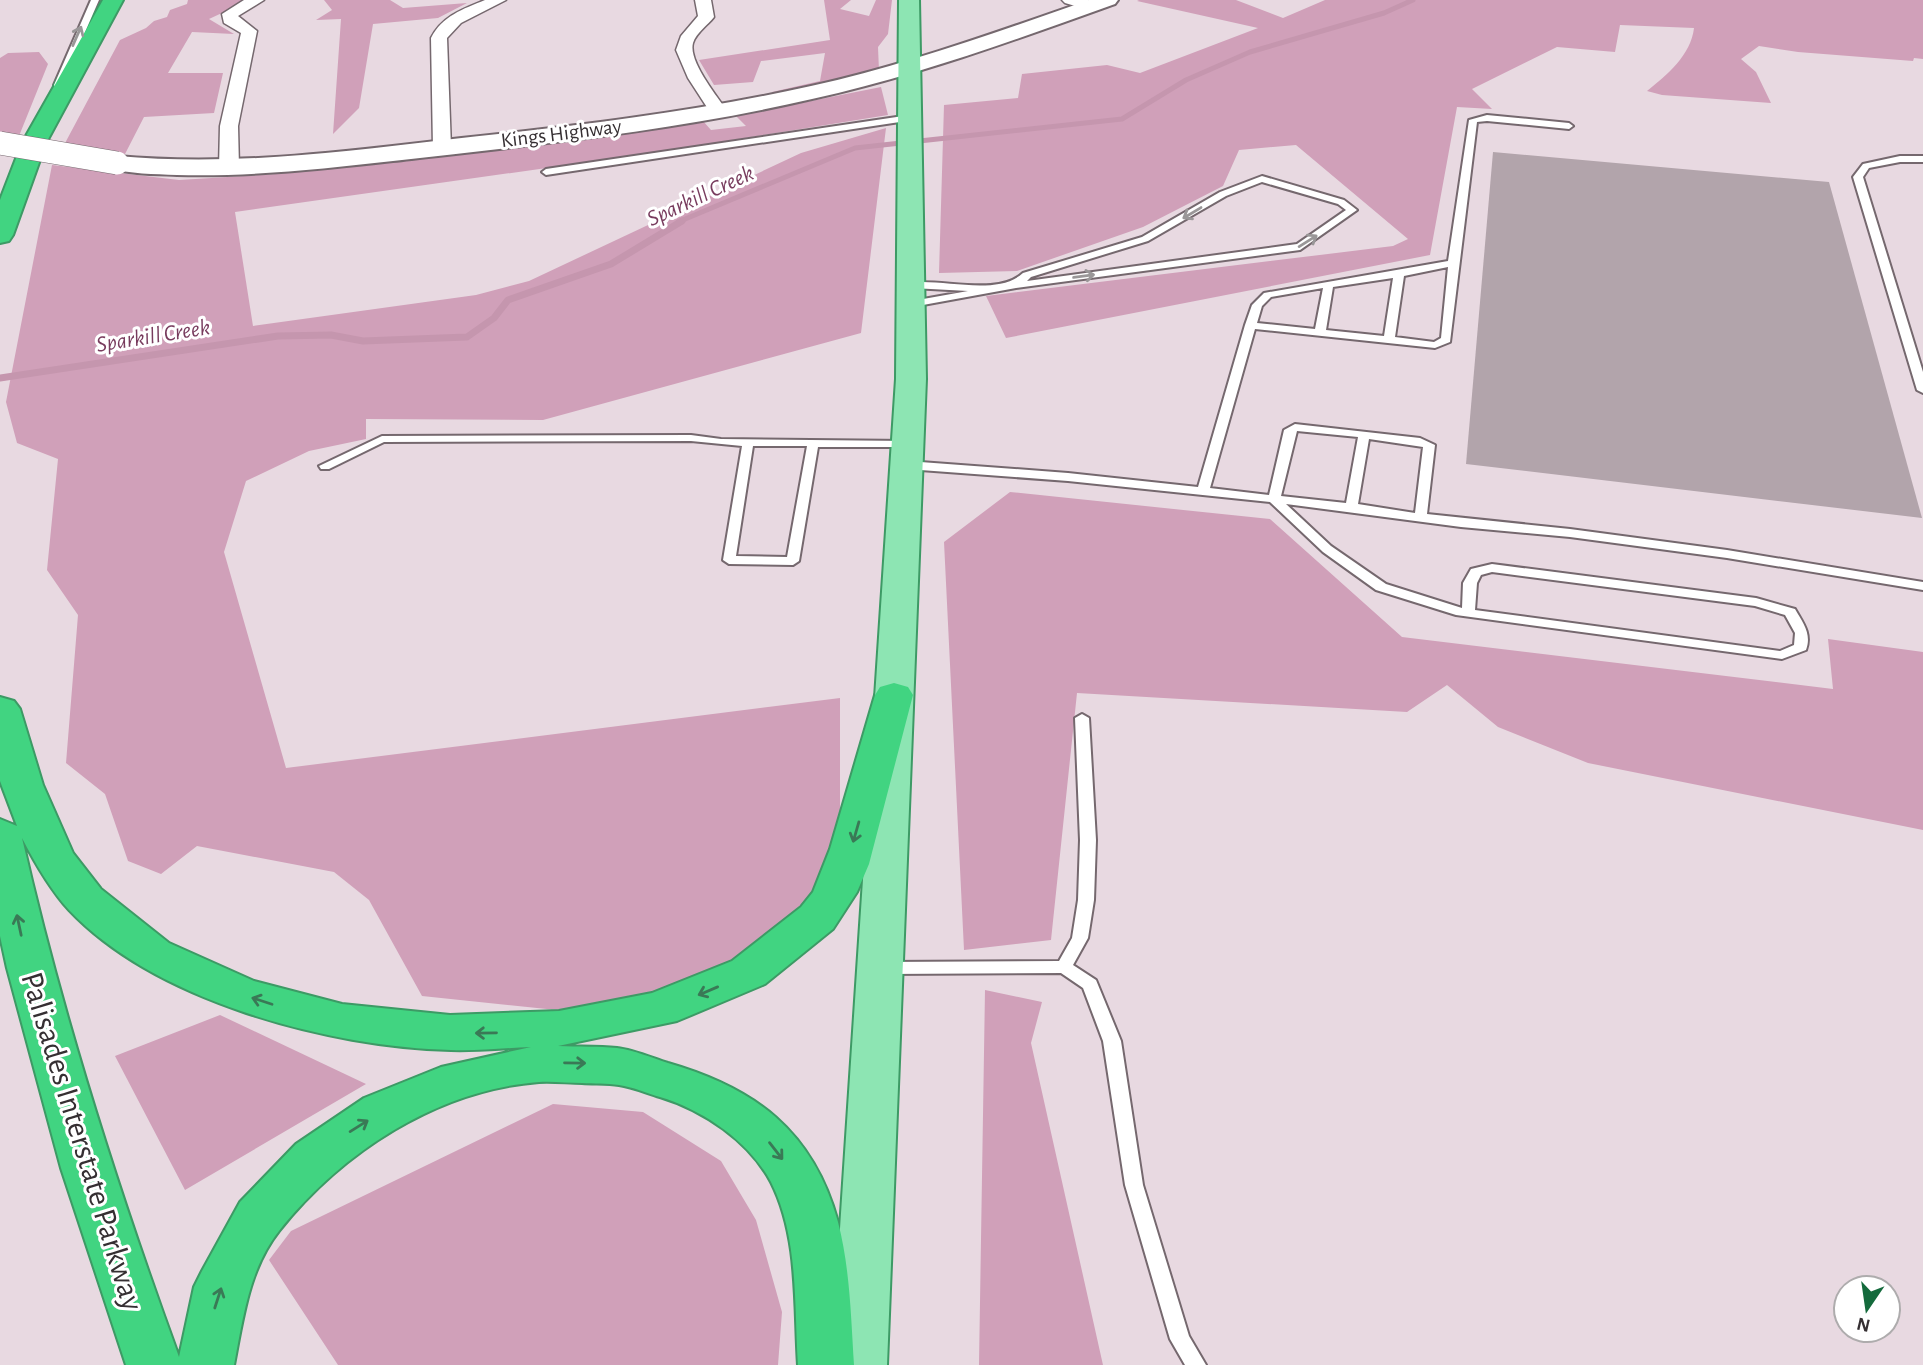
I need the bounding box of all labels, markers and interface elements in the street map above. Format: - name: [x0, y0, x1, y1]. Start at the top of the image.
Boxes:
- one-way arrow: [71, 26, 84, 47]
- street label: Kings Highway: [500, 116, 623, 151]
- water label: Sparkill Creek: [644, 162, 758, 231]
- one-way arrow: [1182, 206, 1202, 220]
- one-way arrow: [1297, 233, 1317, 247]
- one-way arrow: [1072, 269, 1095, 282]
- water label: Sparkill Creek: [95, 316, 212, 357]
- one-way arrow: [848, 821, 861, 843]
- one-way arrow: [12, 914, 26, 937]
- street label: Palisades Interstate Parkway: [15, 968, 149, 1315]
- one-way arrow: [698, 985, 720, 998]
- one-way arrow: [251, 993, 273, 1006]
- one-way arrow: [475, 1026, 498, 1040]
- one-way arrow: [563, 1057, 586, 1070]
- one-way arrow: [349, 1118, 369, 1132]
- one-way arrow: [769, 1141, 784, 1160]
- north arrow: [1832, 1274, 1902, 1344]
- one-way arrow: [213, 1288, 226, 1310]
- text: N: [1855, 1313, 1872, 1335]

